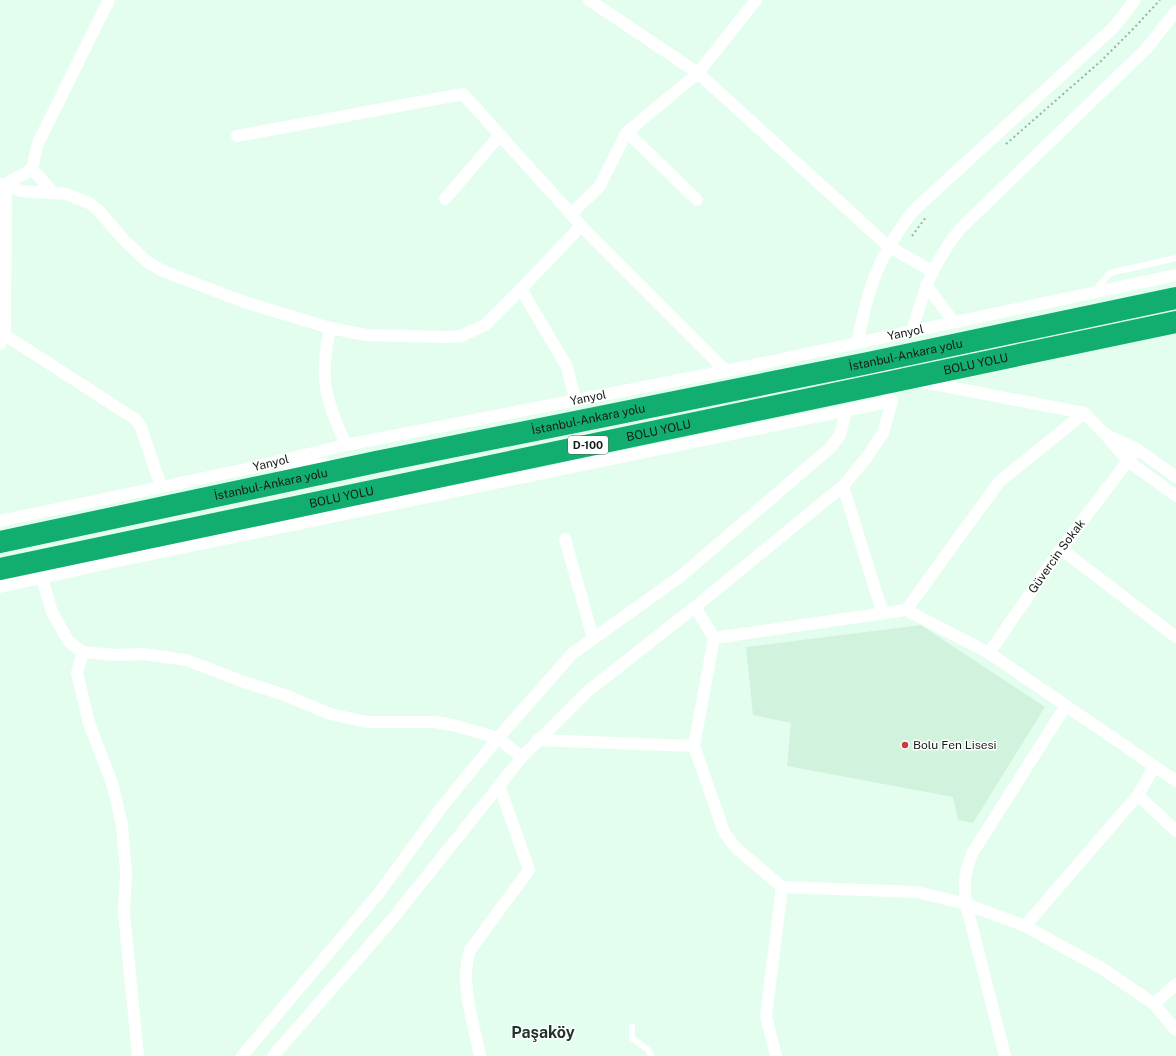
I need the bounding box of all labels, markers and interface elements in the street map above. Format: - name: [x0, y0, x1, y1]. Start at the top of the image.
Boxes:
- street label: Yanyol: [886, 322, 925, 343]
- street label: İstanbul-Ankara yolu: [848, 336, 964, 374]
- street label: BOLU YOLU: [942, 350, 1009, 378]
- street label: Yanyol: [569, 387, 608, 408]
- street label: İstanbul-Ankara yolu: [530, 401, 646, 438]
- street label: BOLU YOLU: [625, 417, 692, 444]
- road number: D-100: [568, 436, 608, 454]
- street label: Yanyol: [251, 452, 291, 474]
- street label: İstanbul-Ankara yolu: [213, 465, 329, 503]
- street label: BOLU YOLU: [308, 484, 375, 511]
- street label: Güvercin Sokak: [1026, 517, 1088, 596]
- place label: Bolu Fen Lisesi: [913, 738, 997, 752]
- marker: Bolu Fen Lisesi: [900, 740, 910, 750]
- district label: Paşaköy: [511, 1023, 575, 1042]

